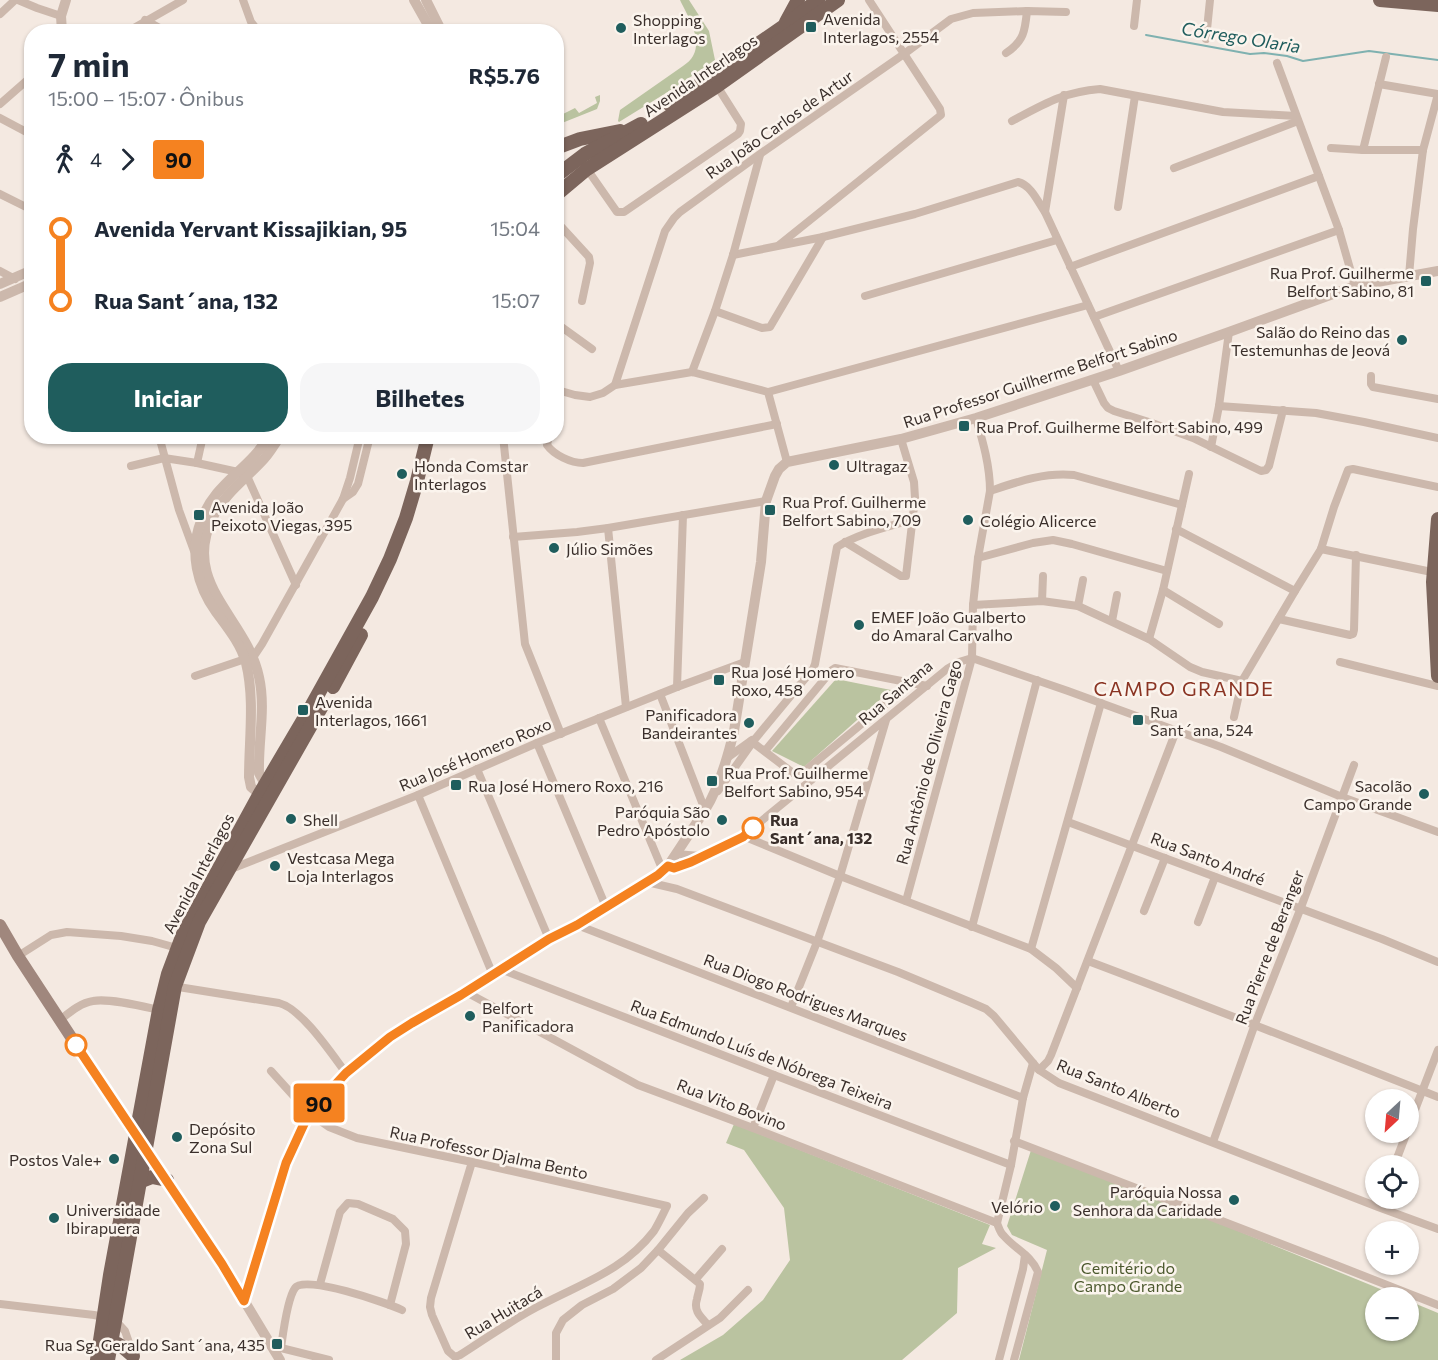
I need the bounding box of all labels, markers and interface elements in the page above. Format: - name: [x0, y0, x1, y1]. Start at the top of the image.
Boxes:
- place label: Avenida Interlagos, 2554: [823, 9, 939, 46]
- place label: Shopping Interlagos: [633, 10, 706, 47]
- water label: Córrego Olaria: [1180, 17, 1302, 57]
- marker: Avenida Interlagos, 2554: [804, 20, 818, 34]
- marker: Shopping Interlagos: [614, 21, 628, 35]
- street label: Avenida Interlagos: [639, 30, 761, 120]
- text: 7 min: [48, 43, 130, 84]
- text: R$5.76: [469, 62, 540, 89]
- street label: Rua João Carlos de Artur: [702, 65, 857, 182]
- text: 15:00 – 15:07 · Ônibus: [48, 86, 244, 110]
- icon: walk: [48, 143, 81, 176]
- icon: forward: [111, 143, 144, 176]
- text: 4: [90, 147, 102, 171]
- text: 90: [165, 147, 192, 172]
- text: Avenida Yervant Kissajikian, 95: [94, 215, 407, 242]
- text: 15:04: [490, 216, 540, 240]
- place label: Rua Prof. Guilherme Belfort Sabino, 81: [1270, 263, 1414, 300]
- marker: Rua Prof. Guilherme Belfort Sabino, 81: [1419, 274, 1433, 288]
- text: Rua Sant´ana, 132: [94, 287, 278, 314]
- text: 15:07: [492, 288, 540, 312]
- place label: Salão do Reino das Testemunhas de Jeová: [1231, 322, 1390, 359]
- street label: Rua Professor Guilherme Belfort Sabino: [900, 325, 1180, 431]
- marker: Salão do Reino das Testemunhas de Jeová: [1395, 333, 1409, 347]
- button: Iniciar: [48, 363, 288, 432]
- button: Bilhetes: [300, 363, 540, 432]
- place label: Rua Prof. Guilherme Belfort Sabino, 499: [976, 417, 1263, 436]
- marker: Rua Prof. Guilherme Belfort Sabino, 499: [957, 419, 971, 433]
- place label: Honda Comstar Interlagos: [414, 456, 529, 493]
- place label: Ultragaz: [846, 456, 908, 475]
- marker: Ultragaz: [827, 458, 841, 472]
- marker: Honda Comstar Interlagos: [395, 467, 409, 481]
- place label: Rua Prof. Guilherme Belfort Sabino, 709: [782, 492, 926, 529]
- place label: Avenida João Peixoto Viegas, 395: [211, 497, 352, 534]
- marker: Rua Prof. Guilherme Belfort Sabino, 709: [763, 503, 777, 517]
- marker: Avenida João Peixoto Viegas, 395: [192, 508, 206, 522]
- place label: Colégio Alicerce: [980, 511, 1096, 530]
- marker: Colégio Alicerce: [961, 513, 975, 527]
- place label: Júlio Simões: [566, 539, 653, 558]
- marker: Júlio Simões: [547, 541, 561, 555]
- place label: EMEF João Gualberto do Amaral Carvalho: [871, 607, 1026, 644]
- marker: EMEF João Gualberto do Amaral Carvalho: [852, 618, 866, 632]
- street label: Rua Santana: [854, 656, 936, 728]
- street label: Rua Antônio de Oliveira Gago: [891, 657, 965, 867]
- place label: Rua José Homero Roxo, 458: [731, 662, 854, 699]
- marker: Rua José Homero Roxo, 458: [712, 673, 726, 687]
- district label: CAMPO GRANDE: [1094, 676, 1274, 700]
- place label: Avenida Interlagos, 1661: [315, 692, 427, 729]
- place label: Rua Sant´ana, 524: [1150, 702, 1254, 739]
- marker: Avenida Interlagos, 1661: [296, 703, 310, 717]
- place label: Panificadora Bandeirantes: [641, 705, 737, 742]
- street label: Rua José Homero Roxo: [396, 713, 554, 795]
- marker: Rua Sant´ana, 524: [1131, 713, 1145, 727]
- marker: Panificadora Bandeirantes: [742, 716, 756, 730]
- place label: Rua Prof. Guilherme Belfort Sabino, 954: [724, 763, 868, 800]
- marker: Rua Prof. Guilherme Belfort Sabino, 954: [705, 774, 719, 788]
- place label: Rua José Homero Roxo, 216: [468, 776, 663, 795]
- place label: Sacolão Campo Grande: [1303, 776, 1412, 813]
- marker: Rua José Homero Roxo, 216: [449, 778, 463, 792]
- marker: Sacolão Campo Grande: [1417, 787, 1431, 801]
- place label: Paróquia São Pedro Apóstolo: [597, 802, 710, 839]
- street label: Avenida Interlagos: [158, 810, 238, 936]
- place label: Shell: [303, 810, 338, 829]
- place label: Rua Sant´ana, 132: [770, 810, 872, 847]
- marker: Shell: [284, 812, 298, 826]
- marker: Paróquia São Pedro Apóstolo: [715, 813, 729, 827]
- marker: Rua Sant´ana, 132: [742, 817, 764, 839]
- street label: Rua Santo André: [1148, 827, 1268, 889]
- place label: Vestcasa Mega Loja Interlagos: [287, 848, 395, 885]
- marker: Vestcasa Mega Loja Interlagos: [268, 859, 282, 873]
- street label: Rua Pierre de Beranger: [1231, 866, 1308, 1027]
- street label: Rua Diogo Rodrigues Marques: [701, 949, 911, 1045]
- street label: Rua Edmundo Luís de Nóbrega Teixeira: [628, 995, 896, 1113]
- place label: Belfort Panificadora: [482, 998, 574, 1035]
- marker: Belfort Panificadora: [463, 1009, 477, 1023]
- unlabelled marker: [65, 1034, 87, 1056]
- street label: Rua Santo Alberto: [1054, 1054, 1184, 1122]
- street label: Rua Vito Bovino: [675, 1074, 789, 1134]
- line badge: 90: [292, 1084, 346, 1122]
- north arrow: [1365, 1089, 1419, 1143]
- map controls: [1365, 1089, 1419, 1341]
- text: 90: [306, 1091, 332, 1116]
- place label: Depósito Zona Sul: [189, 1119, 255, 1156]
- street label: Rua Professor Djalma Bento: [388, 1122, 590, 1182]
- marker: Depósito Zona Sul: [170, 1130, 184, 1144]
- place label: Postos Vale+: [9, 1150, 102, 1169]
- marker: Postos Vale+: [107, 1152, 121, 1166]
- button: locate: [1365, 1155, 1419, 1209]
- place label: Paróquia Nossa Senhora da Caridade: [1073, 1182, 1222, 1219]
- marker: Paróquia Nossa Senhora da Caridade: [1227, 1193, 1241, 1207]
- place label: Velório: [991, 1197, 1043, 1216]
- marker: Velório: [1048, 1199, 1062, 1213]
- place label: Universidade Ibirapuera: [66, 1200, 160, 1237]
- marker: Universidade Ibirapuera: [47, 1211, 61, 1225]
- button: +: [1365, 1221, 1419, 1275]
- park label: Cemitério do Campo Grande: [1074, 1258, 1182, 1295]
- street label: Rua Huitacá: [461, 1281, 545, 1343]
- button: −: [1365, 1287, 1419, 1341]
- place label: Rua Sg. Geraldo Sant´ana, 435: [45, 1335, 265, 1354]
- marker: Rua Sg. Geraldo Sant´ana, 435: [270, 1337, 284, 1351]

